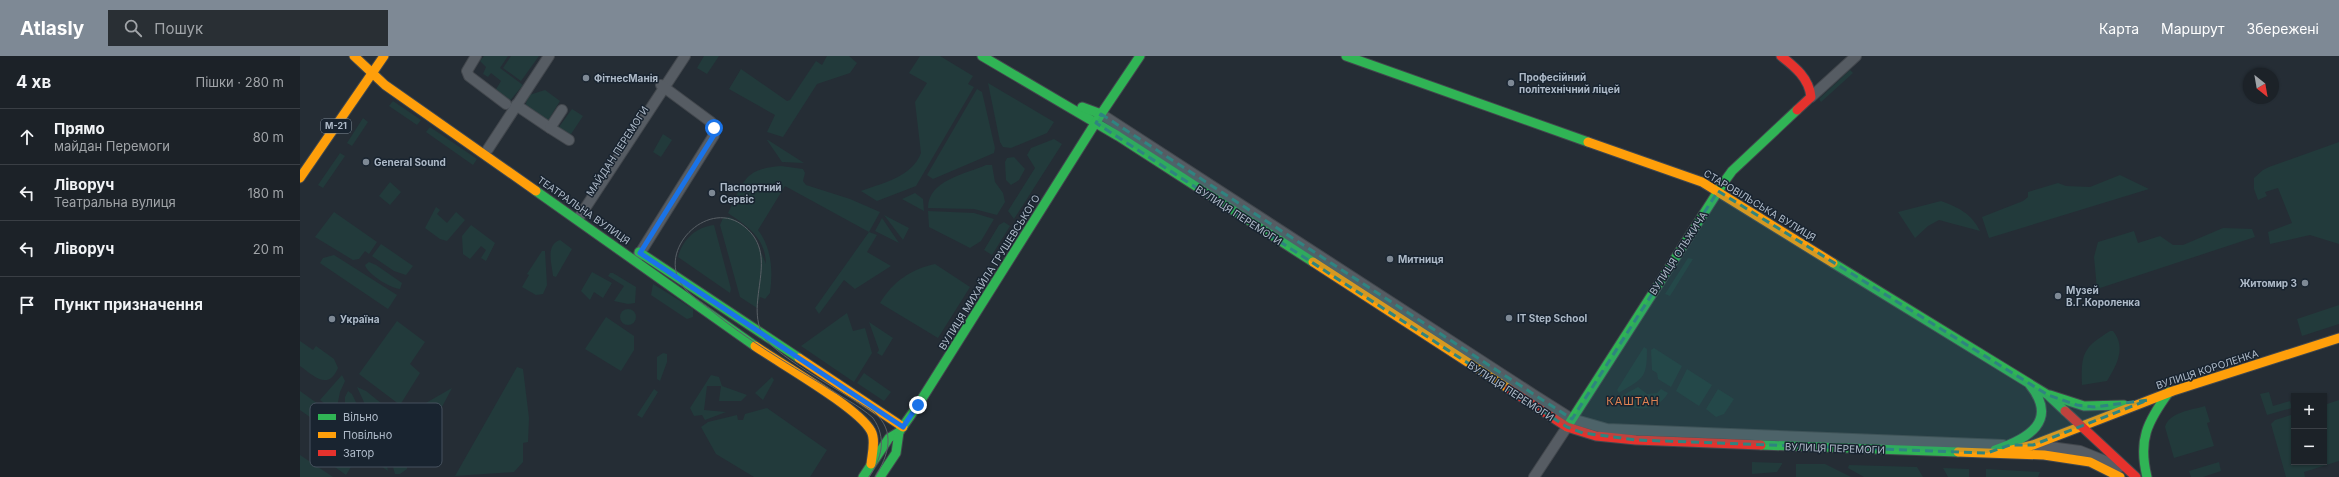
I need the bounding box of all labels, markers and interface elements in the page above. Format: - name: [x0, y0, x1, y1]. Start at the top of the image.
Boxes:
- search box: [108, 10, 388, 46]
- text: Atlasly: [20, 17, 84, 40]
- icon: search: [122, 17, 144, 39]
- text: Пошук: [154, 19, 203, 38]
- text: Карта: [2099, 20, 2139, 37]
- text: Маршрут: [2161, 20, 2225, 37]
- text: Збережені: [2247, 20, 2319, 37]
- north arrow: [2243, 68, 2279, 104]
- place label: Професійний політехнічний ліцей: [1519, 71, 1620, 95]
- text: 4 хв: [16, 72, 51, 92]
- place label: ФітнесМанія: [594, 72, 658, 84]
- marker: ФітнесМанія: [581, 73, 591, 83]
- text: Пішки · 280 m: [195, 74, 284, 90]
- marker: Професійний політехнічний ліцей: [1506, 78, 1516, 88]
- street label: МАЙДАН ПЕРЕМОГИ: [583, 103, 651, 198]
- text: Прямо: [54, 119, 105, 138]
- road number: М-21: [321, 119, 351, 133]
- route start: [705, 119, 723, 137]
- icon: ahead: [16, 126, 38, 148]
- text: 80 m: [253, 129, 284, 145]
- text: майдан Перемоги: [54, 138, 170, 154]
- place label: General Sound: [374, 156, 446, 168]
- marker: General Sound: [361, 157, 371, 167]
- street label: СТАРОВІЛЬСЬКА ВУЛИЦЯ: [1702, 167, 1818, 243]
- street label: ТЕАТРАЛЬНА ВУЛИЦЯ: [535, 174, 633, 246]
- text: Ліворуч: [54, 175, 114, 194]
- place label: Паспортний Сервіс: [720, 181, 782, 205]
- icon: left: [16, 182, 38, 204]
- street label: ВУЛИЦЯ ПЕРЕМОГИ: [1194, 183, 1284, 247]
- text: 180 m: [247, 185, 284, 201]
- marker: Паспортний Сервіс: [707, 188, 717, 198]
- street label: ВУЛИЦЯ МИХАЙЛА ГРУШЕВСЬКОГО: [935, 191, 1042, 352]
- text: Театральна вулиця: [54, 194, 176, 210]
- street label: ВУЛИЦЯ ОЛЬЖИЧА: [1647, 209, 1709, 297]
- icon: left: [16, 238, 38, 260]
- text: Ліворуч: [54, 239, 114, 258]
- text: 20 m: [253, 241, 284, 257]
- place label: Митниця: [1398, 253, 1444, 265]
- marker: Митниця: [1385, 254, 1395, 264]
- place label: Житомир 3: [2240, 277, 2297, 289]
- marker: Житомир 3: [2300, 278, 2310, 288]
- place label: Музей В.Г.Короленка: [2066, 284, 2140, 308]
- marker: Музей В.Г.Короленка: [2053, 291, 2063, 301]
- icon: arrive: [16, 294, 38, 316]
- text: Пункт призначення: [54, 295, 203, 314]
- place label: IT Step School: [1517, 312, 1588, 324]
- place label: Україна: [340, 313, 380, 325]
- marker: IT Step School: [1504, 313, 1514, 323]
- marker: Україна: [327, 314, 337, 324]
- street label: ВУЛИЦЯ КОРОЛЕНКА: [2154, 347, 2260, 391]
- street label: ВУЛИЦЯ ПЕРЕМОГИ: [1466, 359, 1556, 423]
- map controls: [2291, 393, 2327, 465]
- button: +: [2291, 393, 2327, 429]
- district label: КАШТАН: [1606, 394, 1660, 408]
- route end: [909, 396, 927, 414]
- legend: [310, 403, 442, 467]
- text: Вільно: [343, 410, 379, 424]
- text: Повільно: [343, 428, 393, 442]
- button: −: [2291, 429, 2327, 465]
- street label: ВУЛИЦЯ ПЕРЕМОГИ: [1785, 440, 1885, 456]
- text: Затор: [343, 446, 375, 460]

